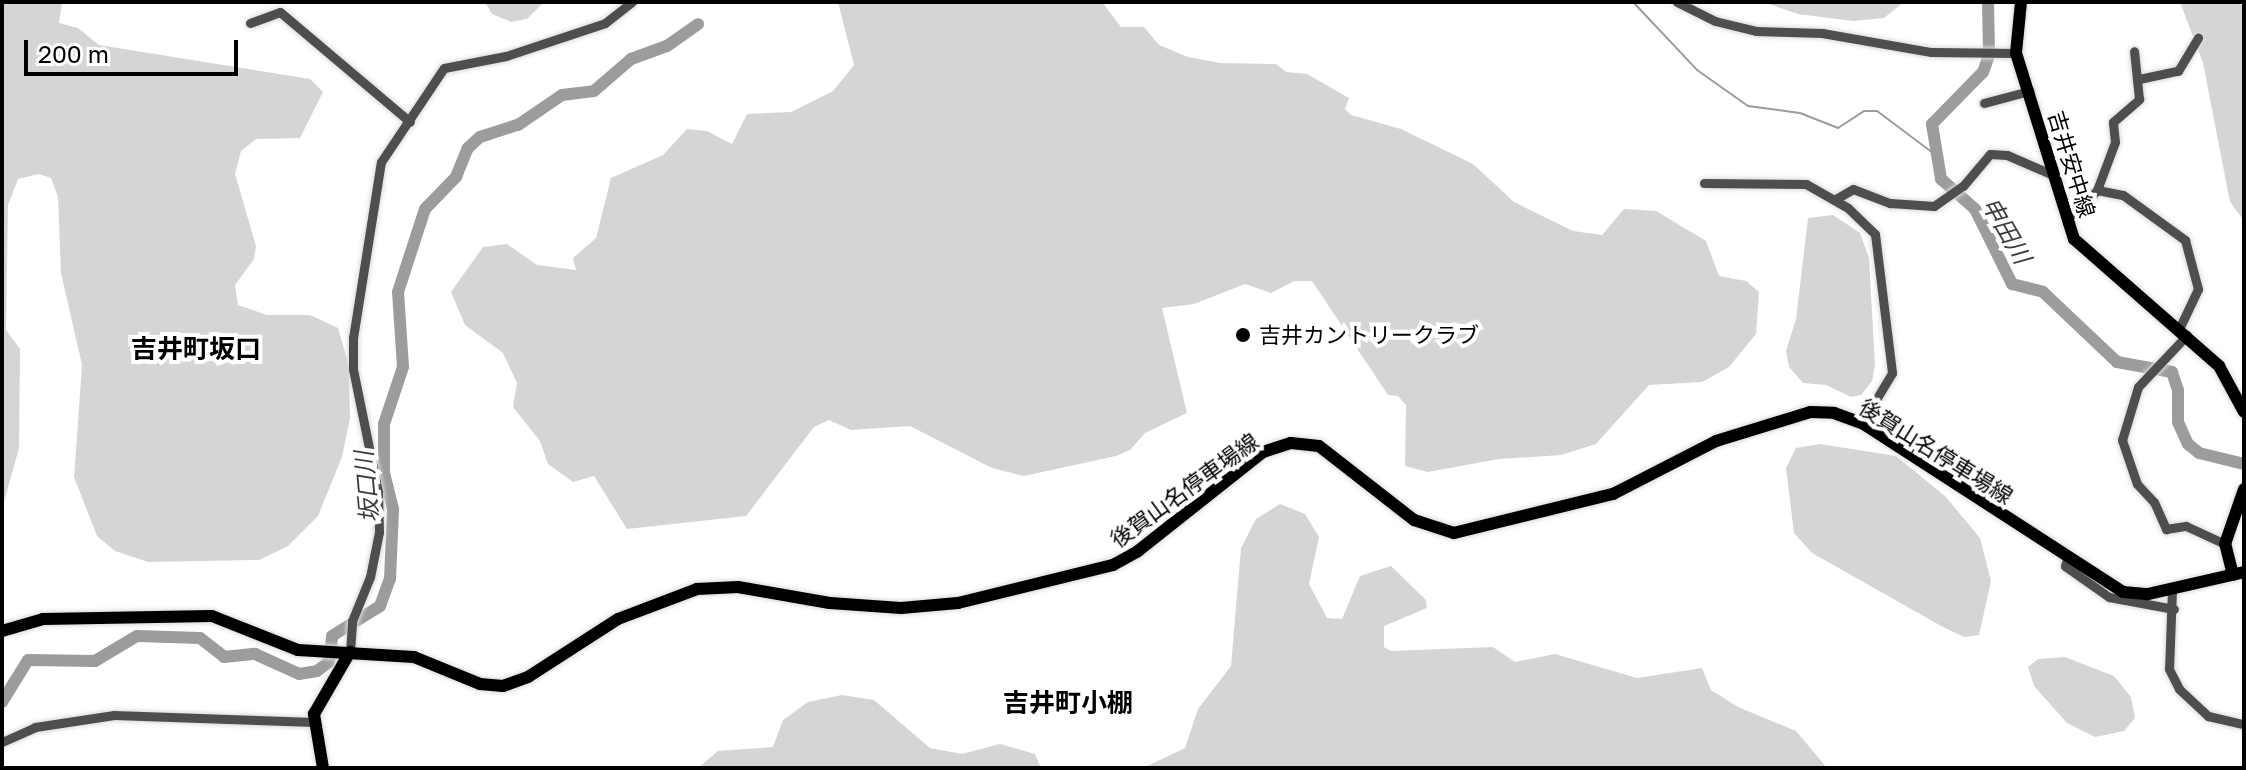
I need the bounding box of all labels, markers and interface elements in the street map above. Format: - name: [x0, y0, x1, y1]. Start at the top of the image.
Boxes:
- scale bar: [28, 24, 242, 74]
- text: 200 m: [38, 39, 109, 68]
- street label: 吉井安中線: [2043, 108, 2101, 220]
- water label: 申田川: [1977, 192, 2037, 268]
- place label: 吉井カントリークラブ: [1259, 322, 1479, 348]
- marker: 吉井カントリークラブ: [1234, 326, 1252, 344]
- district label: 吉井町坂口: [131, 333, 261, 365]
- street label: 後賀山名停車場線: [1854, 393, 2018, 509]
- street label: 後賀山名停車場線: [1105, 428, 1263, 552]
- water label: 坂口川: [349, 450, 383, 524]
- district label: 吉井町小棚: [1003, 687, 1133, 719]

